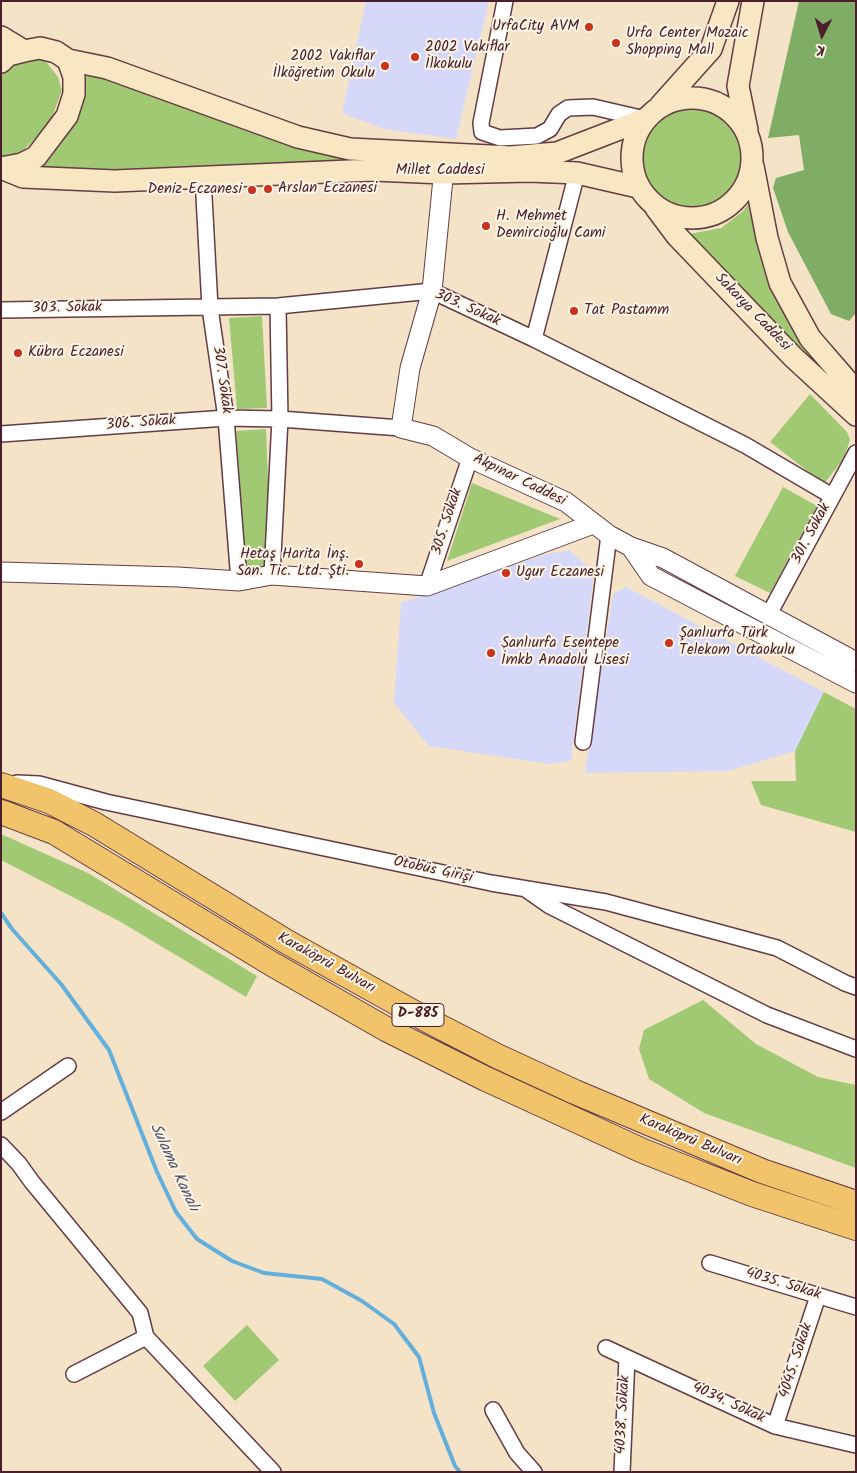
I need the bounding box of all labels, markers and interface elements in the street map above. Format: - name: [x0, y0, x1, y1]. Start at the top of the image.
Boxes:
- north arrow: [797, 10, 847, 60]
- place label: UrfaCity AVM: [492, 18, 579, 36]
- marker: UrfaCity AVM: [583, 21, 595, 33]
- place label: Urfa Center Mozaic Shopping Mall: [626, 25, 748, 60]
- marker: Urfa Center Mozaic Shopping Mall: [610, 37, 622, 49]
- place label: 2002 Vakıflar İlkokulu: [425, 39, 510, 74]
- text: K: [816, 39, 826, 61]
- place label: 2002 Vakıflar İlköğretim Okulu: [272, 48, 375, 83]
- marker: 2002 Vakıflar İlkokulu: [409, 51, 421, 63]
- marker: 2002 Vakıflar İlköğretim Okulu: [379, 60, 391, 72]
- street label: Millet Caddesi: [395, 162, 485, 180]
- place label: Arslan Eczanesi: [278, 180, 377, 198]
- place label: Deniz Eczanesi: [148, 181, 242, 199]
- marker: Arslan Eczanesi: [262, 183, 274, 195]
- marker: Deniz Eczanesi: [246, 184, 258, 196]
- place label: H. Mehmet Demircioğlu Cami: [496, 208, 605, 243]
- marker: H. Mehmet Demircioğlu Cami: [480, 220, 492, 232]
- street label: Sakarya Caddesi: [710, 270, 794, 356]
- street label: 303. Sokak: [431, 287, 503, 331]
- street label: 303. Sokak: [32, 299, 102, 319]
- place label: Tat Pastamm: [584, 302, 669, 320]
- marker: Tat Pastamm: [568, 305, 580, 317]
- place label: Kübra Eczanesi: [28, 344, 124, 362]
- street label: 307. Sokak: [207, 345, 235, 415]
- marker: Kübra Eczanesi: [12, 347, 24, 359]
- street label: 306. Sokak: [106, 413, 176, 435]
- street label: Akpınar Caddesi: [470, 451, 568, 511]
- street label: 305. Sokak: [429, 486, 467, 558]
- street label: 301. Sokak: [789, 501, 835, 567]
- place label: Hetaş Harita İnş. San. Tic. Ltd. Şti.: [237, 546, 349, 581]
- marker: Hetaş Harita İnş. San. Tic. Ltd. Şti.: [353, 558, 365, 570]
- place label: Ugur Eczanesi: [516, 564, 604, 582]
- marker: Ugur Eczanesi: [500, 567, 512, 579]
- place label: Şanlıurfa Türk Telekom Ortaokulu: [679, 625, 795, 660]
- place label: Şanlıurfa Esentepe İmkb Anadolu Lisesi: [501, 635, 629, 670]
- marker: Şanlıurfa Türk Telekom Ortaokulu: [663, 637, 675, 649]
- marker: Şanlıurfa Esentepe İmkb Anadolu Lisesi: [485, 647, 497, 659]
- street label: Otobüs Girişi: [392, 854, 474, 888]
- street label: Karaköprü Bulvarı: [274, 930, 378, 998]
- road number: D-885: [392, 1004, 444, 1026]
- street label: Karaköprü Bulvarı: [636, 1111, 744, 1171]
- water label: Sulama Kanalı: [144, 1121, 202, 1215]
- street label: 4035. Sokak: [743, 1265, 823, 1305]
- street label: 4045. Sokak: [776, 1321, 818, 1401]
- street label: 4038. Sokak: [613, 1375, 635, 1455]
- street label: 4034. Sokak: [689, 1379, 767, 1429]

